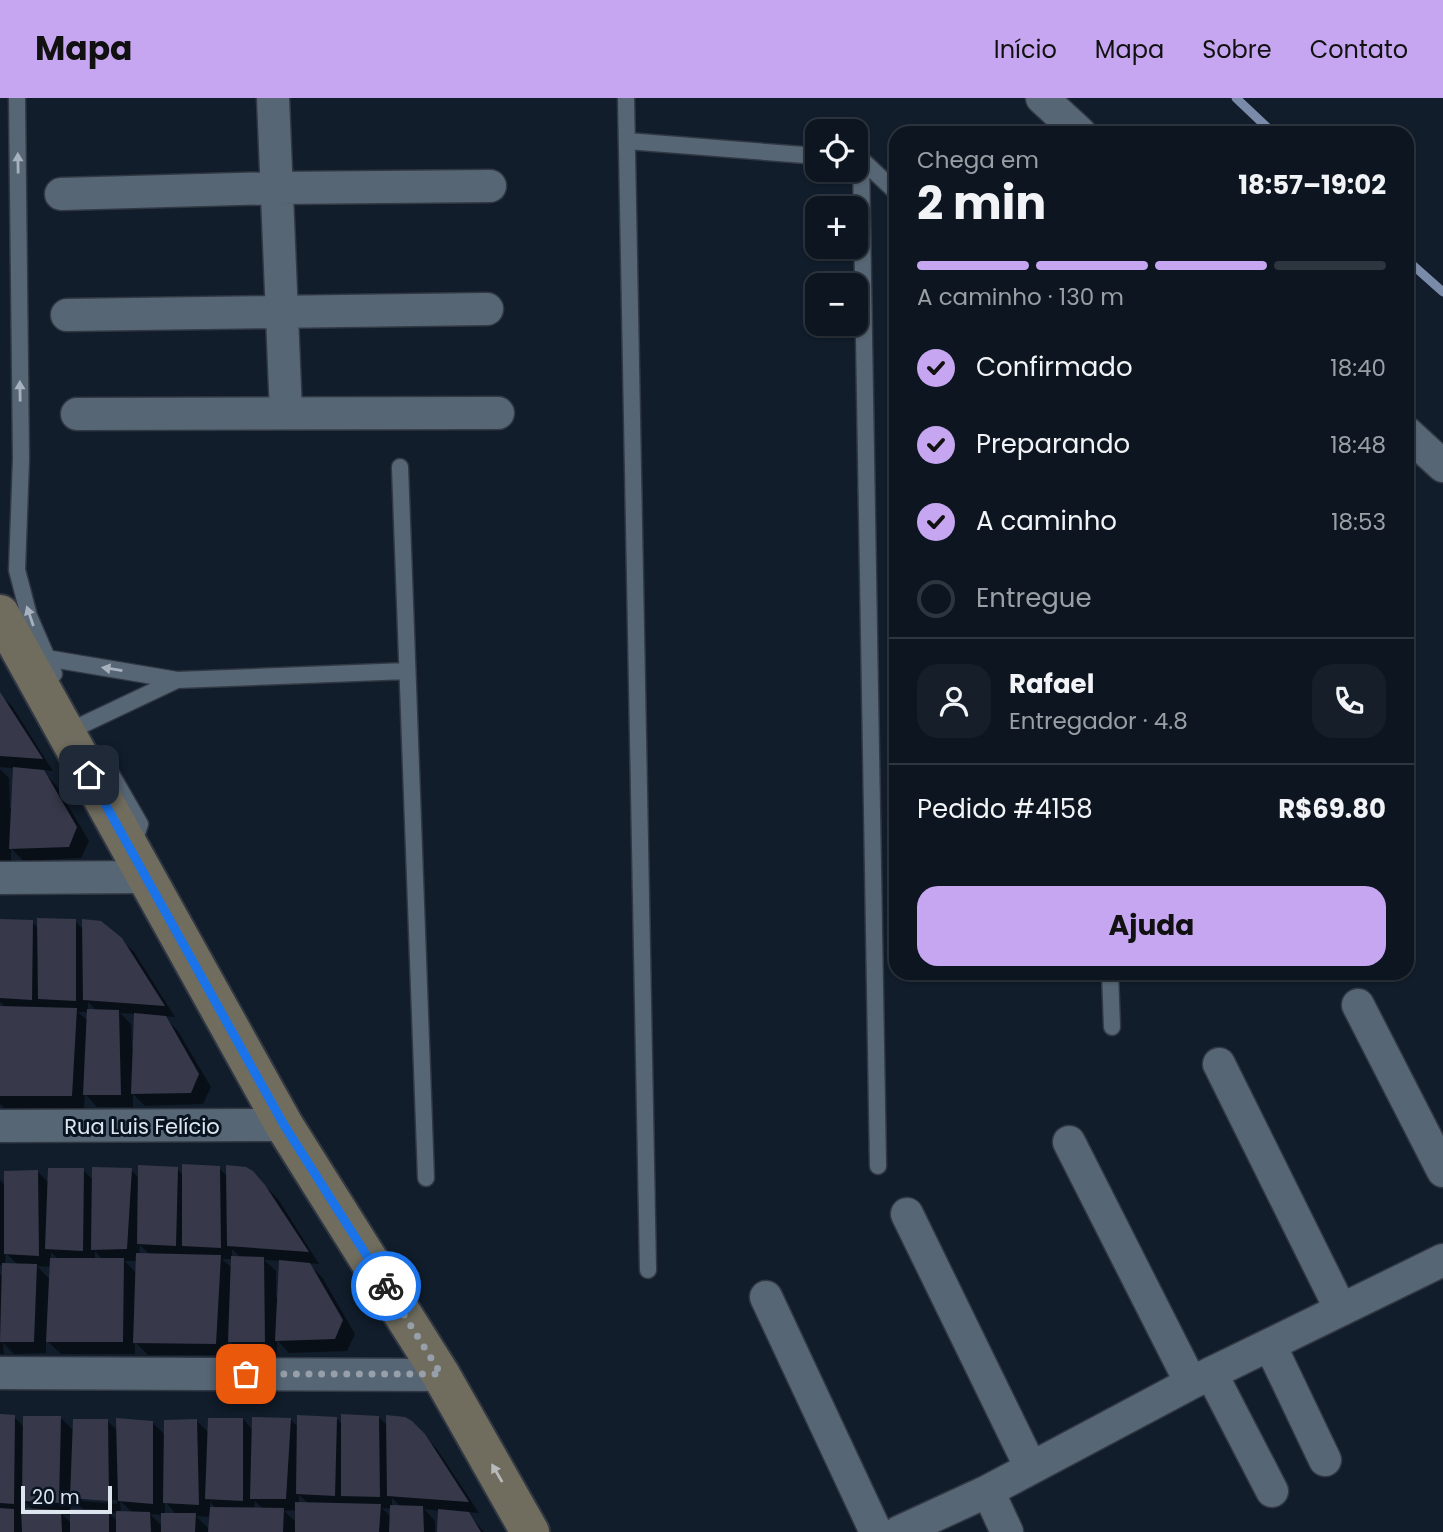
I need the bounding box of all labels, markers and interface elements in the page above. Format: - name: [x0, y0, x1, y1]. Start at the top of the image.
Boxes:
- text: Mapa: [35, 25, 133, 72]
- text: Início: [994, 33, 1057, 66]
- text: Mapa: [1095, 33, 1164, 66]
- text: Sobre: [1202, 33, 1272, 66]
- text: Contato: [1310, 33, 1408, 66]
- map controls: [805, 119, 868, 336]
- button: locate: [805, 119, 868, 182]
- text: Chega em: [917, 144, 1039, 176]
- one-way arrow: [12, 152, 24, 174]
- text: 18:57–19:02: [1238, 167, 1386, 203]
- text: 2 min: [917, 171, 1046, 235]
- button: +: [805, 196, 868, 259]
- button: −: [805, 273, 868, 336]
- text: A caminho · 130 m: [917, 281, 1124, 313]
- icon: check: [917, 349, 955, 387]
- text: Confirmado: [976, 349, 1133, 385]
- text: 18:40: [1330, 352, 1386, 384]
- one-way arrow: [15, 380, 26, 402]
- icon: check: [917, 426, 955, 464]
- text: Preparando: [976, 426, 1130, 462]
- text: 18:48: [1330, 429, 1386, 461]
- icon: check: [917, 503, 955, 541]
- text: A caminho: [976, 503, 1117, 539]
- text: 18:53: [1331, 506, 1386, 538]
- text: Entregue: [976, 580, 1092, 616]
- one-way arrow: [24, 606, 35, 627]
- one-way arrow: [101, 663, 123, 674]
- button: person: [917, 664, 991, 738]
- button: phone: [1312, 664, 1386, 738]
- text: Rafael: [1009, 666, 1094, 702]
- text: Entregador · 4.8: [1009, 705, 1188, 737]
- pin: [59, 745, 119, 805]
- icon: home: [70, 756, 108, 794]
- text: Pedido #4158: [917, 791, 1093, 827]
- text: R$69.80: [1278, 791, 1386, 827]
- button: Ajuda: [917, 886, 1386, 966]
- street label: Rua Luis Felício: [64, 1112, 220, 1141]
- courier: [351, 1251, 421, 1321]
- icon: bike: [367, 1267, 405, 1305]
- pin: [216, 1344, 276, 1404]
- icon: bag: [227, 1355, 265, 1393]
- one-way arrow: [491, 1463, 503, 1482]
- scale bar: [21, 1483, 112, 1515]
- text: 20 m: [32, 1484, 80, 1511]

